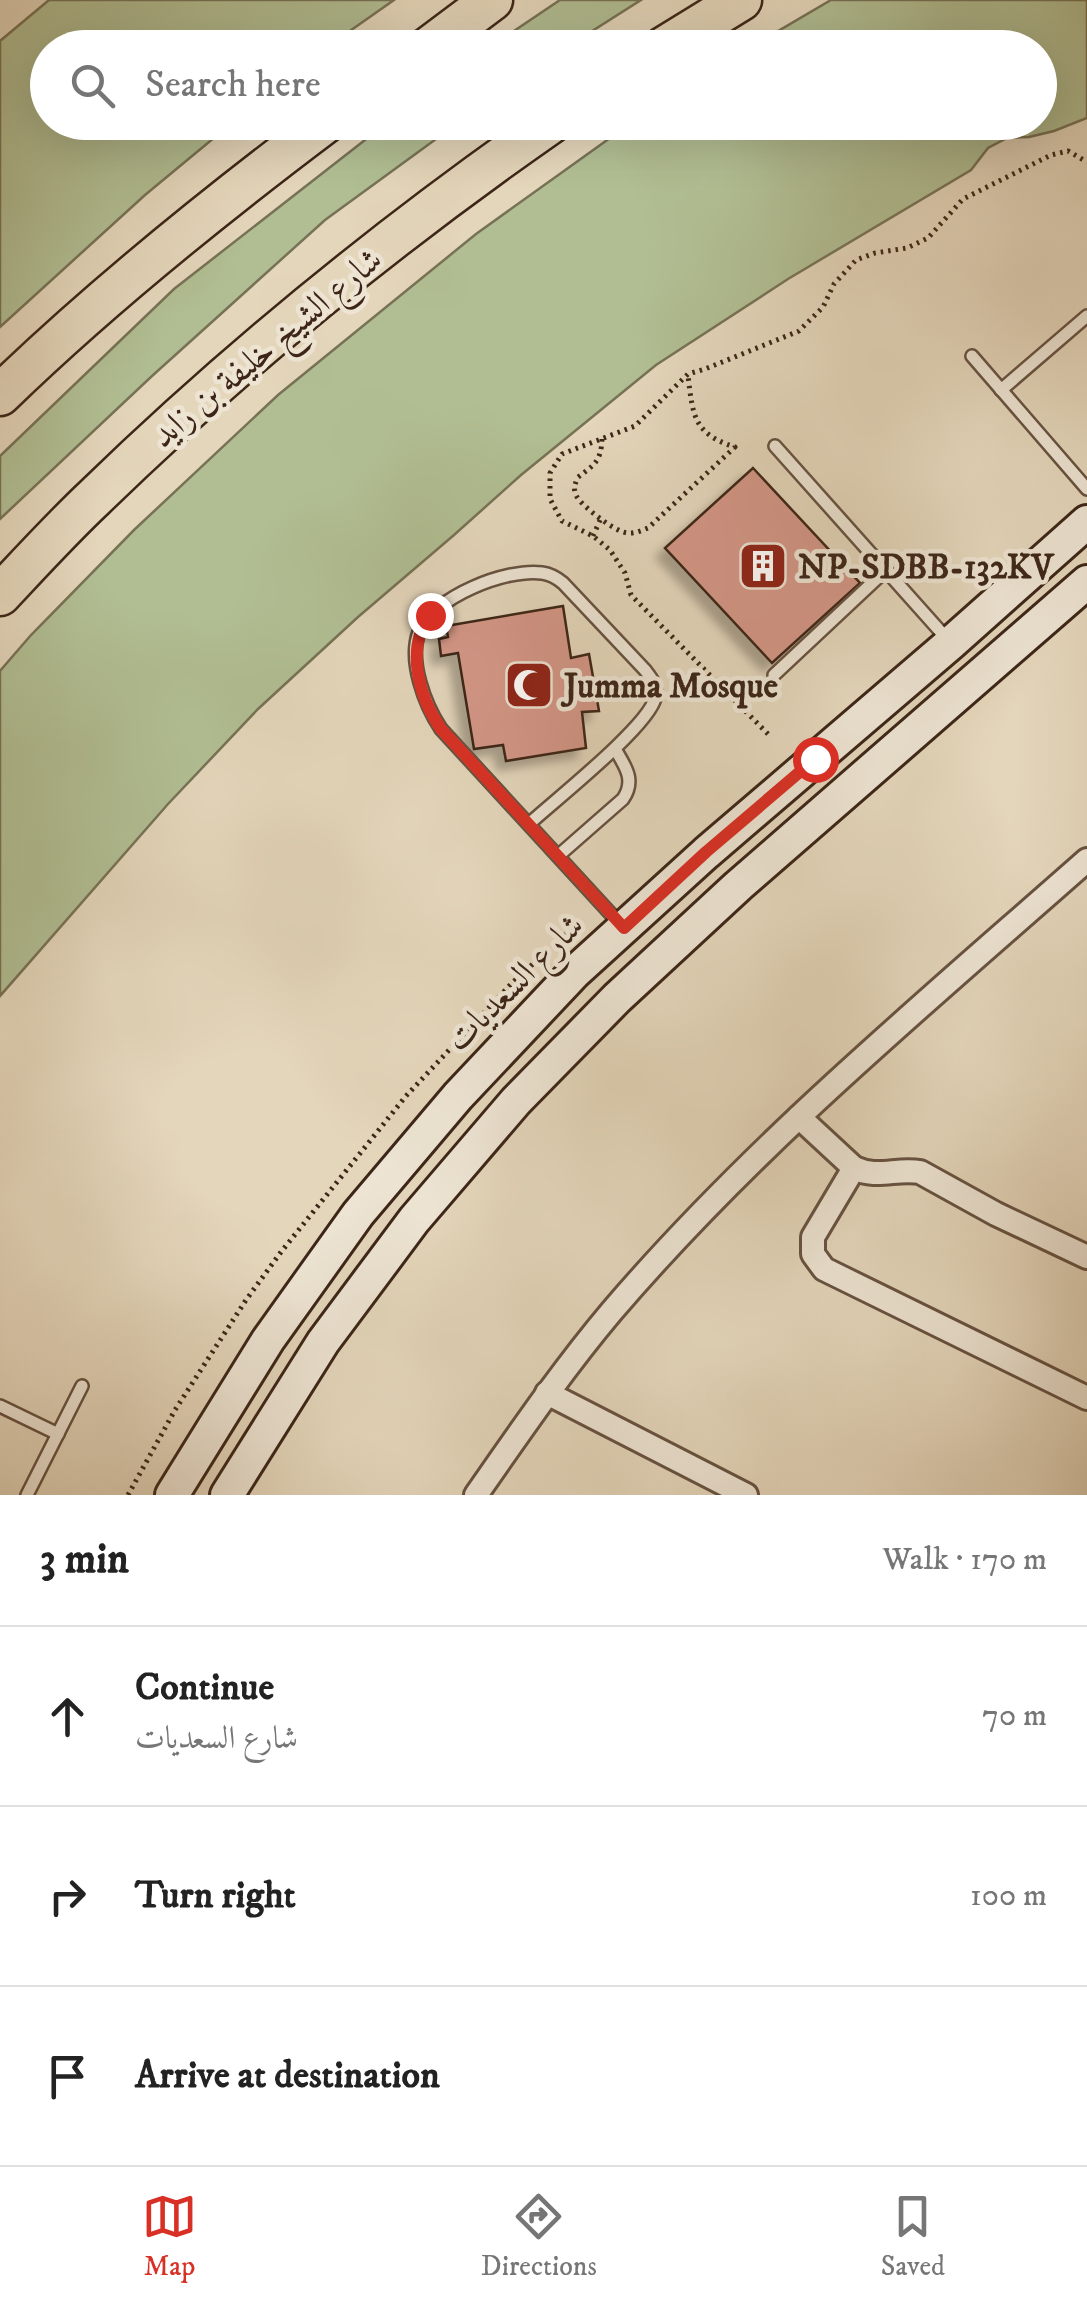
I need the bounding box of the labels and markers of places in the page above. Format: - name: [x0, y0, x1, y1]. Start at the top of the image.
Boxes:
- building icon: NP-SDBB-132KV: [737, 540, 789, 592]
- place label: NP-SDBB-132KV: [798, 546, 1055, 590]
- mosque icon: Jumma Mosque: [503, 659, 555, 711]
- place label: Jumma Mosque: [560, 665, 779, 709]

